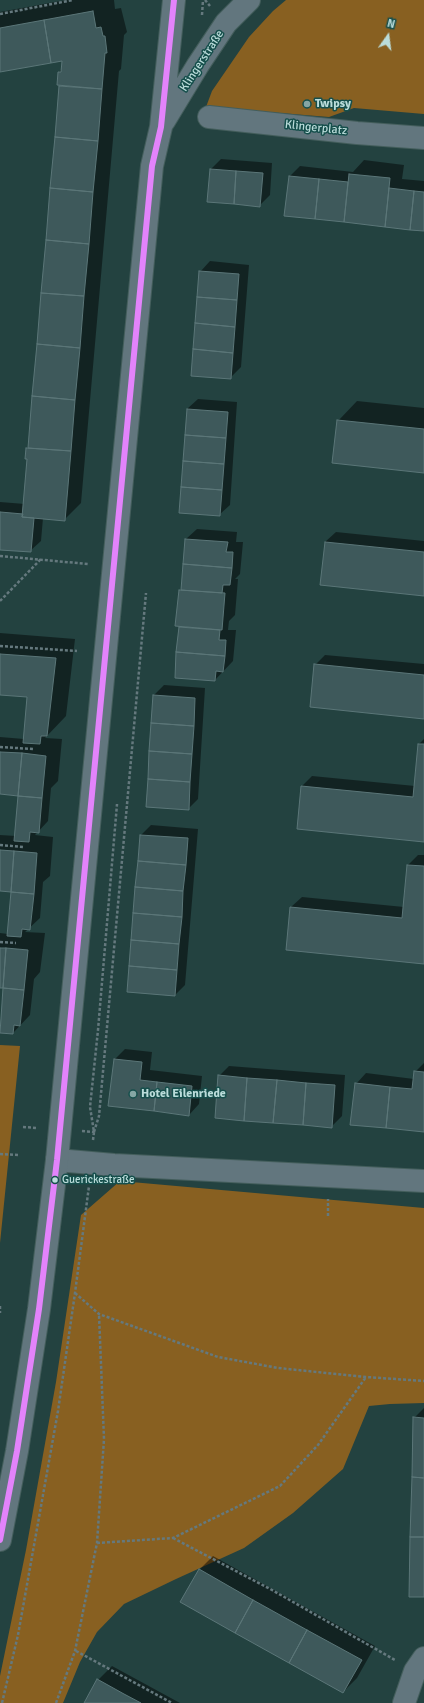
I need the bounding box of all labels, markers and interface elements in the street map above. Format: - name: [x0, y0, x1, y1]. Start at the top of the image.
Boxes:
- north arrow: [368, 16, 408, 56]
- text: N: [386, 17, 396, 31]
- street label: Klingerstraße: [177, 27, 227, 95]
- place label: Twipsy: [315, 97, 351, 111]
- marker: Twipsy: [302, 99, 312, 109]
- street label: Klingerplatz: [284, 118, 348, 138]
- place label: Hotel Eilenriede: [141, 1087, 226, 1101]
- marker: Hotel Eilenriede: [128, 1089, 138, 1099]
- place label: Guerickestraße: [62, 1173, 134, 1187]
- marker: Guerickestraße: [50, 1175, 60, 1185]

